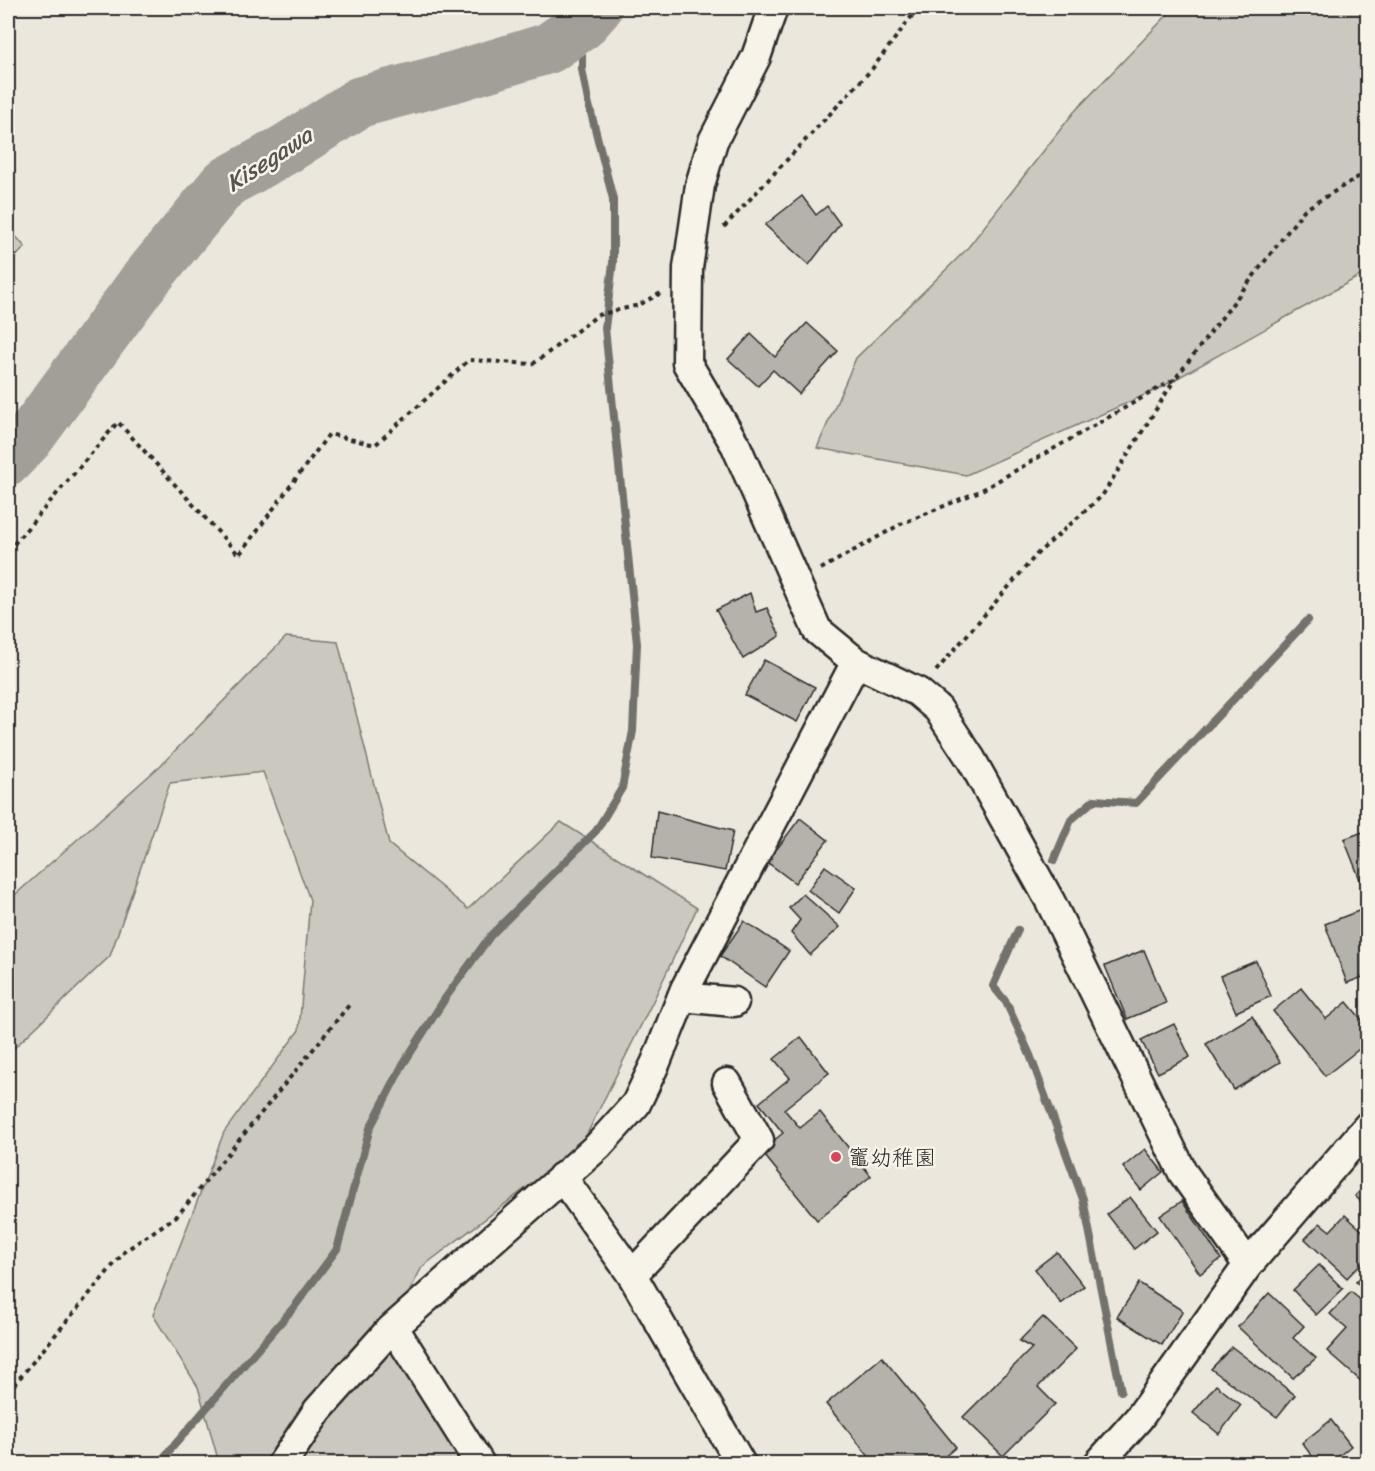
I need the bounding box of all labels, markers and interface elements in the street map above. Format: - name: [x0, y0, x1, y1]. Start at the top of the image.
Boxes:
- water label: Kisegawa: [217, 114, 323, 203]
- place label: 竈幼稚園: [848, 1138, 936, 1177]
- marker: 竈幼稚園: [829, 1150, 843, 1164]

